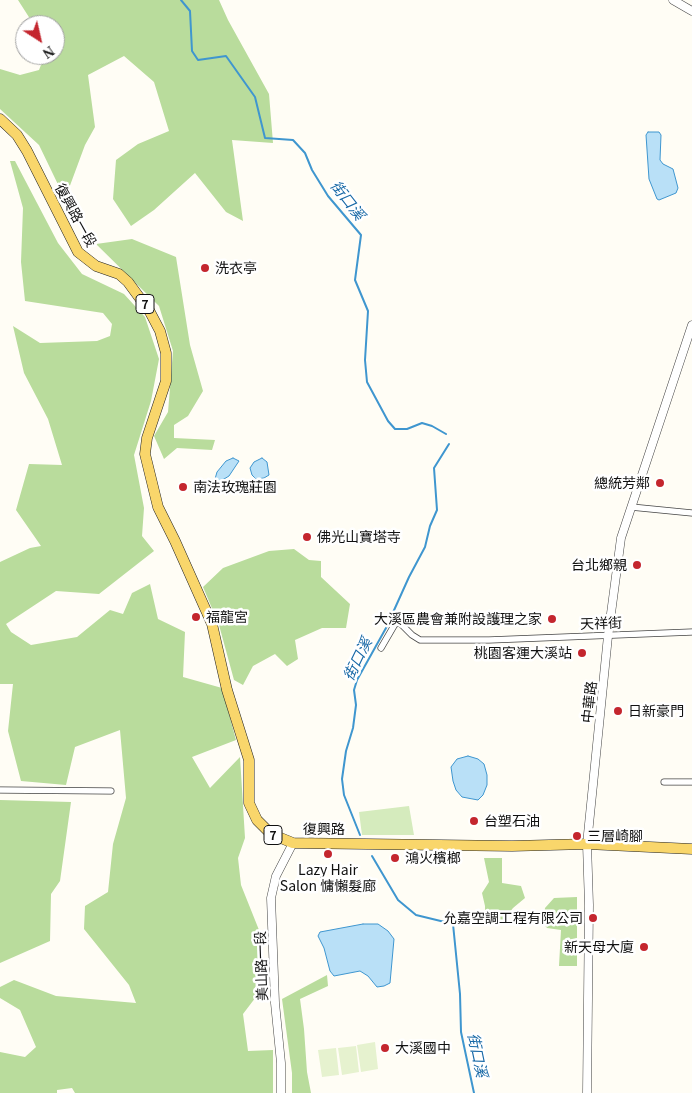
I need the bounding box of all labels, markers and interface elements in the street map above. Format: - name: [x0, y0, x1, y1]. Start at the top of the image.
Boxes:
- north arrow: [15, 15, 65, 65]
- text: N: [40, 43, 57, 61]
- water label: 街口溪: [327, 177, 369, 223]
- street label: 復興路一段: [52, 180, 100, 250]
- place label: 洗衣亭: [215, 260, 257, 276]
- marker: 洗衣亭: [199, 262, 211, 274]
- road number: 7: [136, 294, 154, 314]
- place label: 總統芳鄰: [594, 475, 650, 491]
- marker: 總統芳鄰: [654, 477, 666, 489]
- place label: 南法玫瑰莊園: [193, 479, 277, 495]
- marker: 南法玫瑰莊園: [177, 481, 189, 493]
- place label: 佛光山寶塔寺: [317, 529, 401, 545]
- marker: 佛光山寶塔寺: [301, 531, 313, 543]
- place label: 台北鄉親: [571, 557, 627, 573]
- marker: 台北鄉親: [631, 559, 643, 571]
- place label: 福龍宮: [206, 609, 248, 625]
- marker: 福龍宮: [190, 611, 202, 623]
- place label: 大溪區農會兼附設護理之家: [374, 611, 542, 627]
- marker: 大溪區農會兼附設護理之家: [546, 613, 558, 625]
- street label: 天祥街: [580, 614, 622, 632]
- water label: 街口溪: [339, 635, 375, 683]
- place label: 桃園客運大溪站: [474, 645, 572, 661]
- marker: 桃園客運大溪站: [576, 647, 588, 659]
- street label: 中華路: [578, 680, 600, 724]
- place label: 日新豪門: [628, 703, 684, 719]
- marker: 日新豪門: [612, 705, 624, 717]
- place label: 台塑石油: [484, 813, 540, 829]
- marker: 台塑石油: [468, 815, 480, 827]
- street label: 復興路: [303, 821, 345, 837]
- road number: 7: [264, 826, 282, 844]
- place label: 三層崎腳: [587, 828, 643, 844]
- marker: 三層崎腳: [571, 830, 583, 842]
- marker: Lazy Hair Salon 慵懶髮廊: [322, 848, 334, 860]
- place label: 鴻火檳榔: [405, 850, 461, 866]
- marker: 鴻火檳榔: [389, 852, 401, 864]
- place label: Lazy Hair Salon 慵懶髮廊: [280, 862, 376, 894]
- place label: 允嘉空調工程有限公司: [443, 910, 583, 926]
- marker: 允嘉空調工程有限公司: [587, 912, 599, 924]
- street label: 美山路一段: [251, 931, 271, 1001]
- place label: 新天母大廈: [564, 939, 634, 955]
- marker: 新天母大廈: [638, 941, 650, 953]
- water label: 街口溪: [465, 1031, 491, 1079]
- place label: 大溪國中: [395, 1040, 451, 1056]
- marker: 大溪國中: [379, 1042, 391, 1054]

